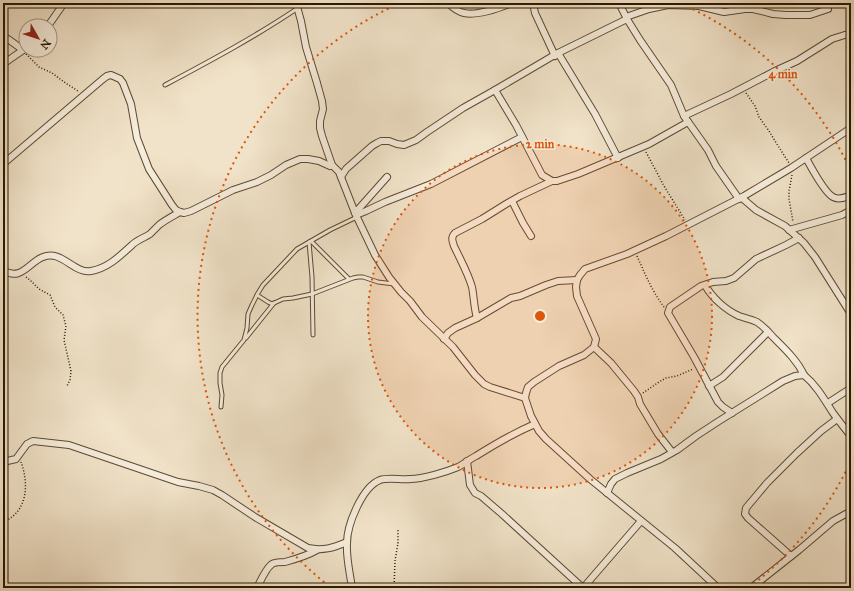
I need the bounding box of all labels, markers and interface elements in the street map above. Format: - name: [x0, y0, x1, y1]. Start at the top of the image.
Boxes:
- north arrow: [18, 18, 58, 58]
- text: N: [37, 36, 53, 52]
- text: 4 min: [768, 67, 798, 82]
- text: 2 min: [526, 137, 555, 151]
- centre of rings: [533, 309, 547, 323]

